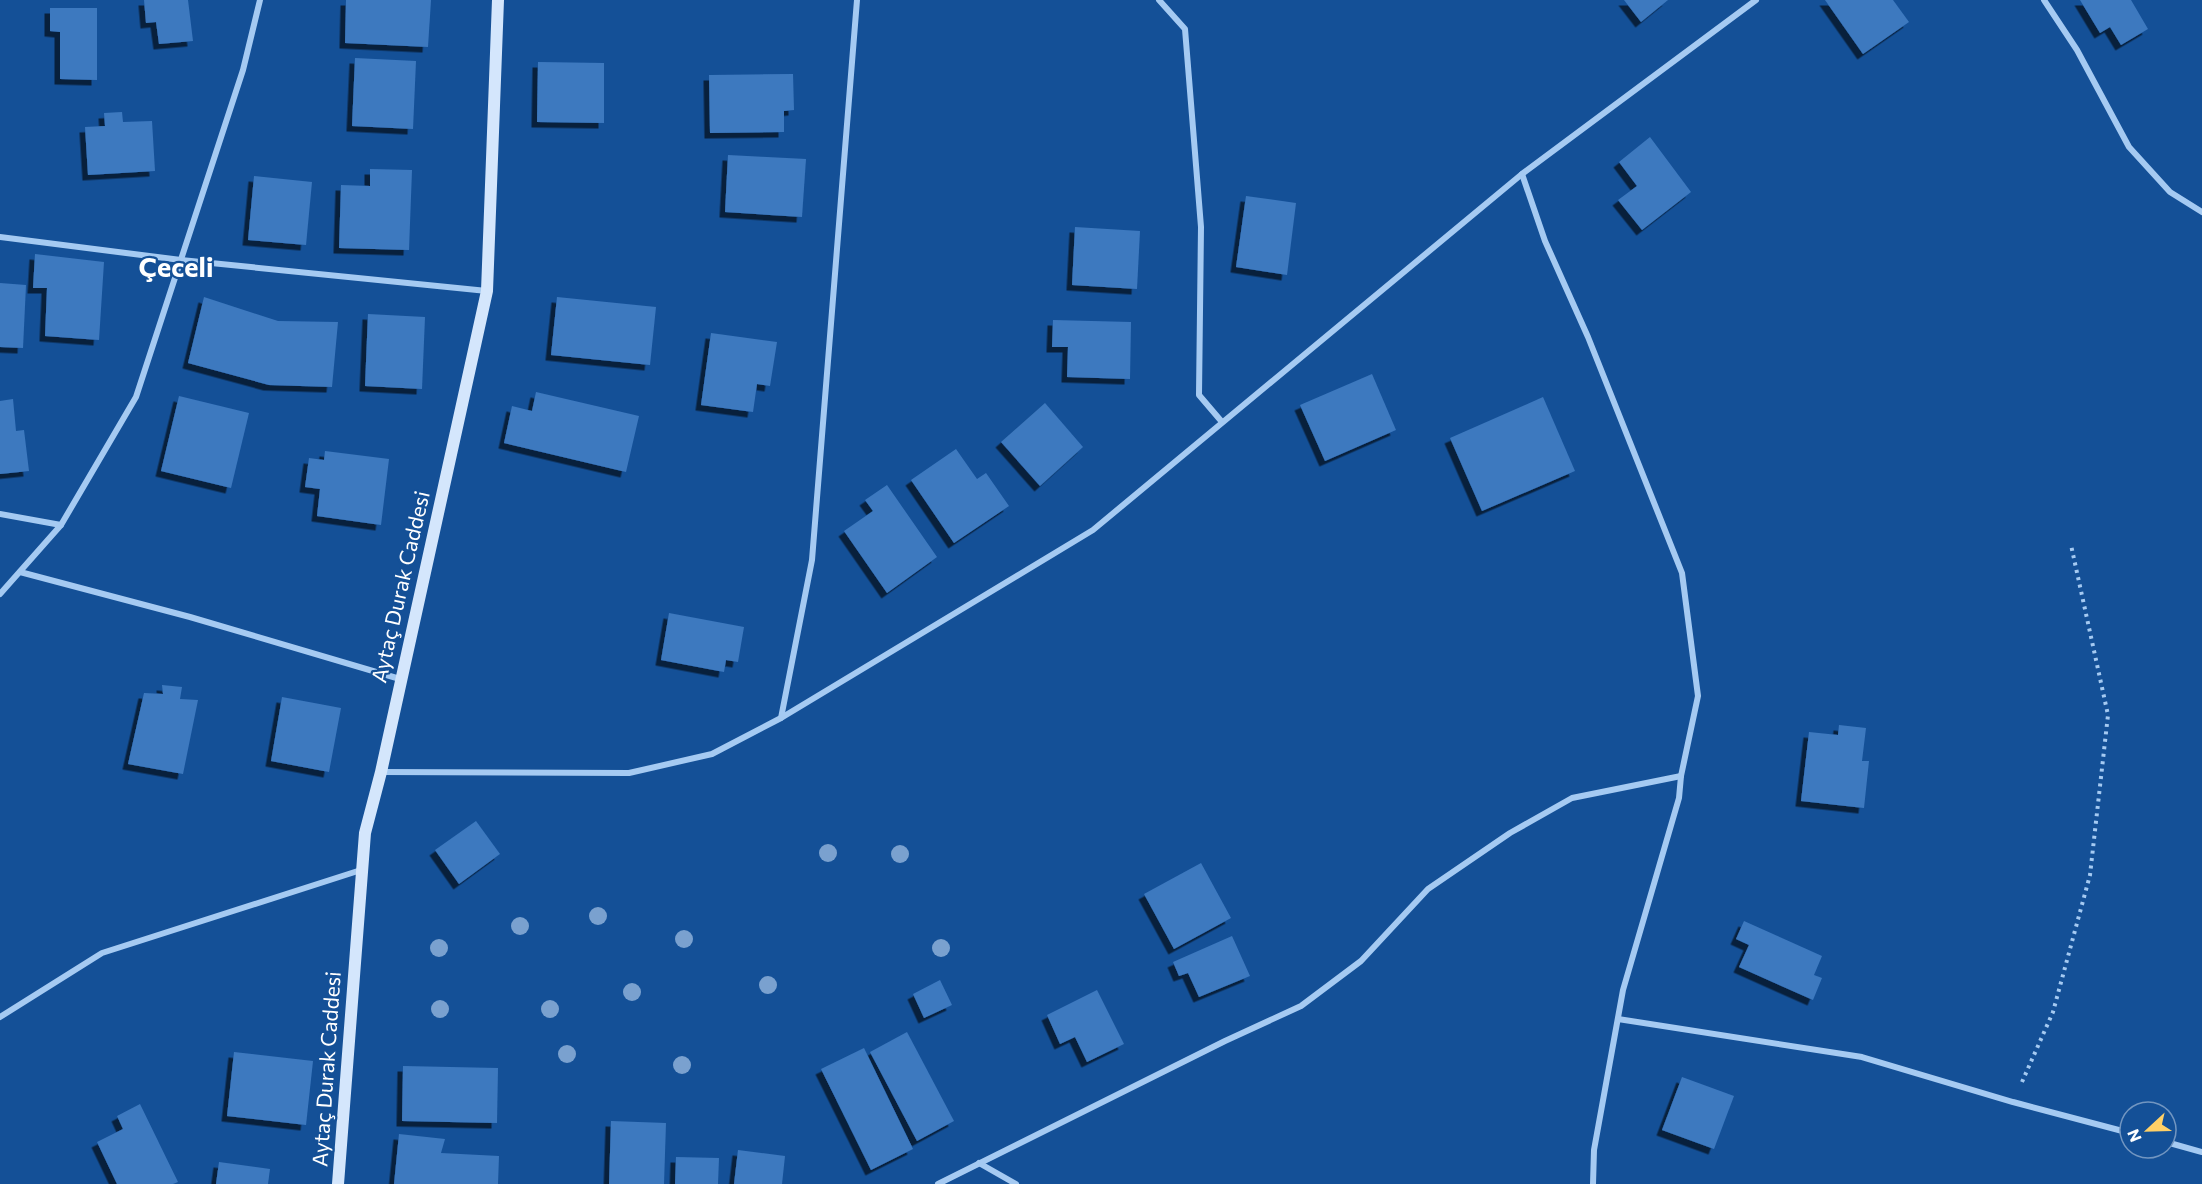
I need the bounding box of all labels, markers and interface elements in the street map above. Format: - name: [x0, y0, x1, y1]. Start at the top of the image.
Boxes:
- district label: Çeceli: [139, 250, 213, 283]
- street label: Aytaç Durak Caddesi: [365, 488, 434, 685]
- street label: Aytaç Durak Caddesi: [306, 970, 345, 1168]
- north arrow: [2118, 1100, 2178, 1160]
- text: N: [2123, 1127, 2145, 1145]

